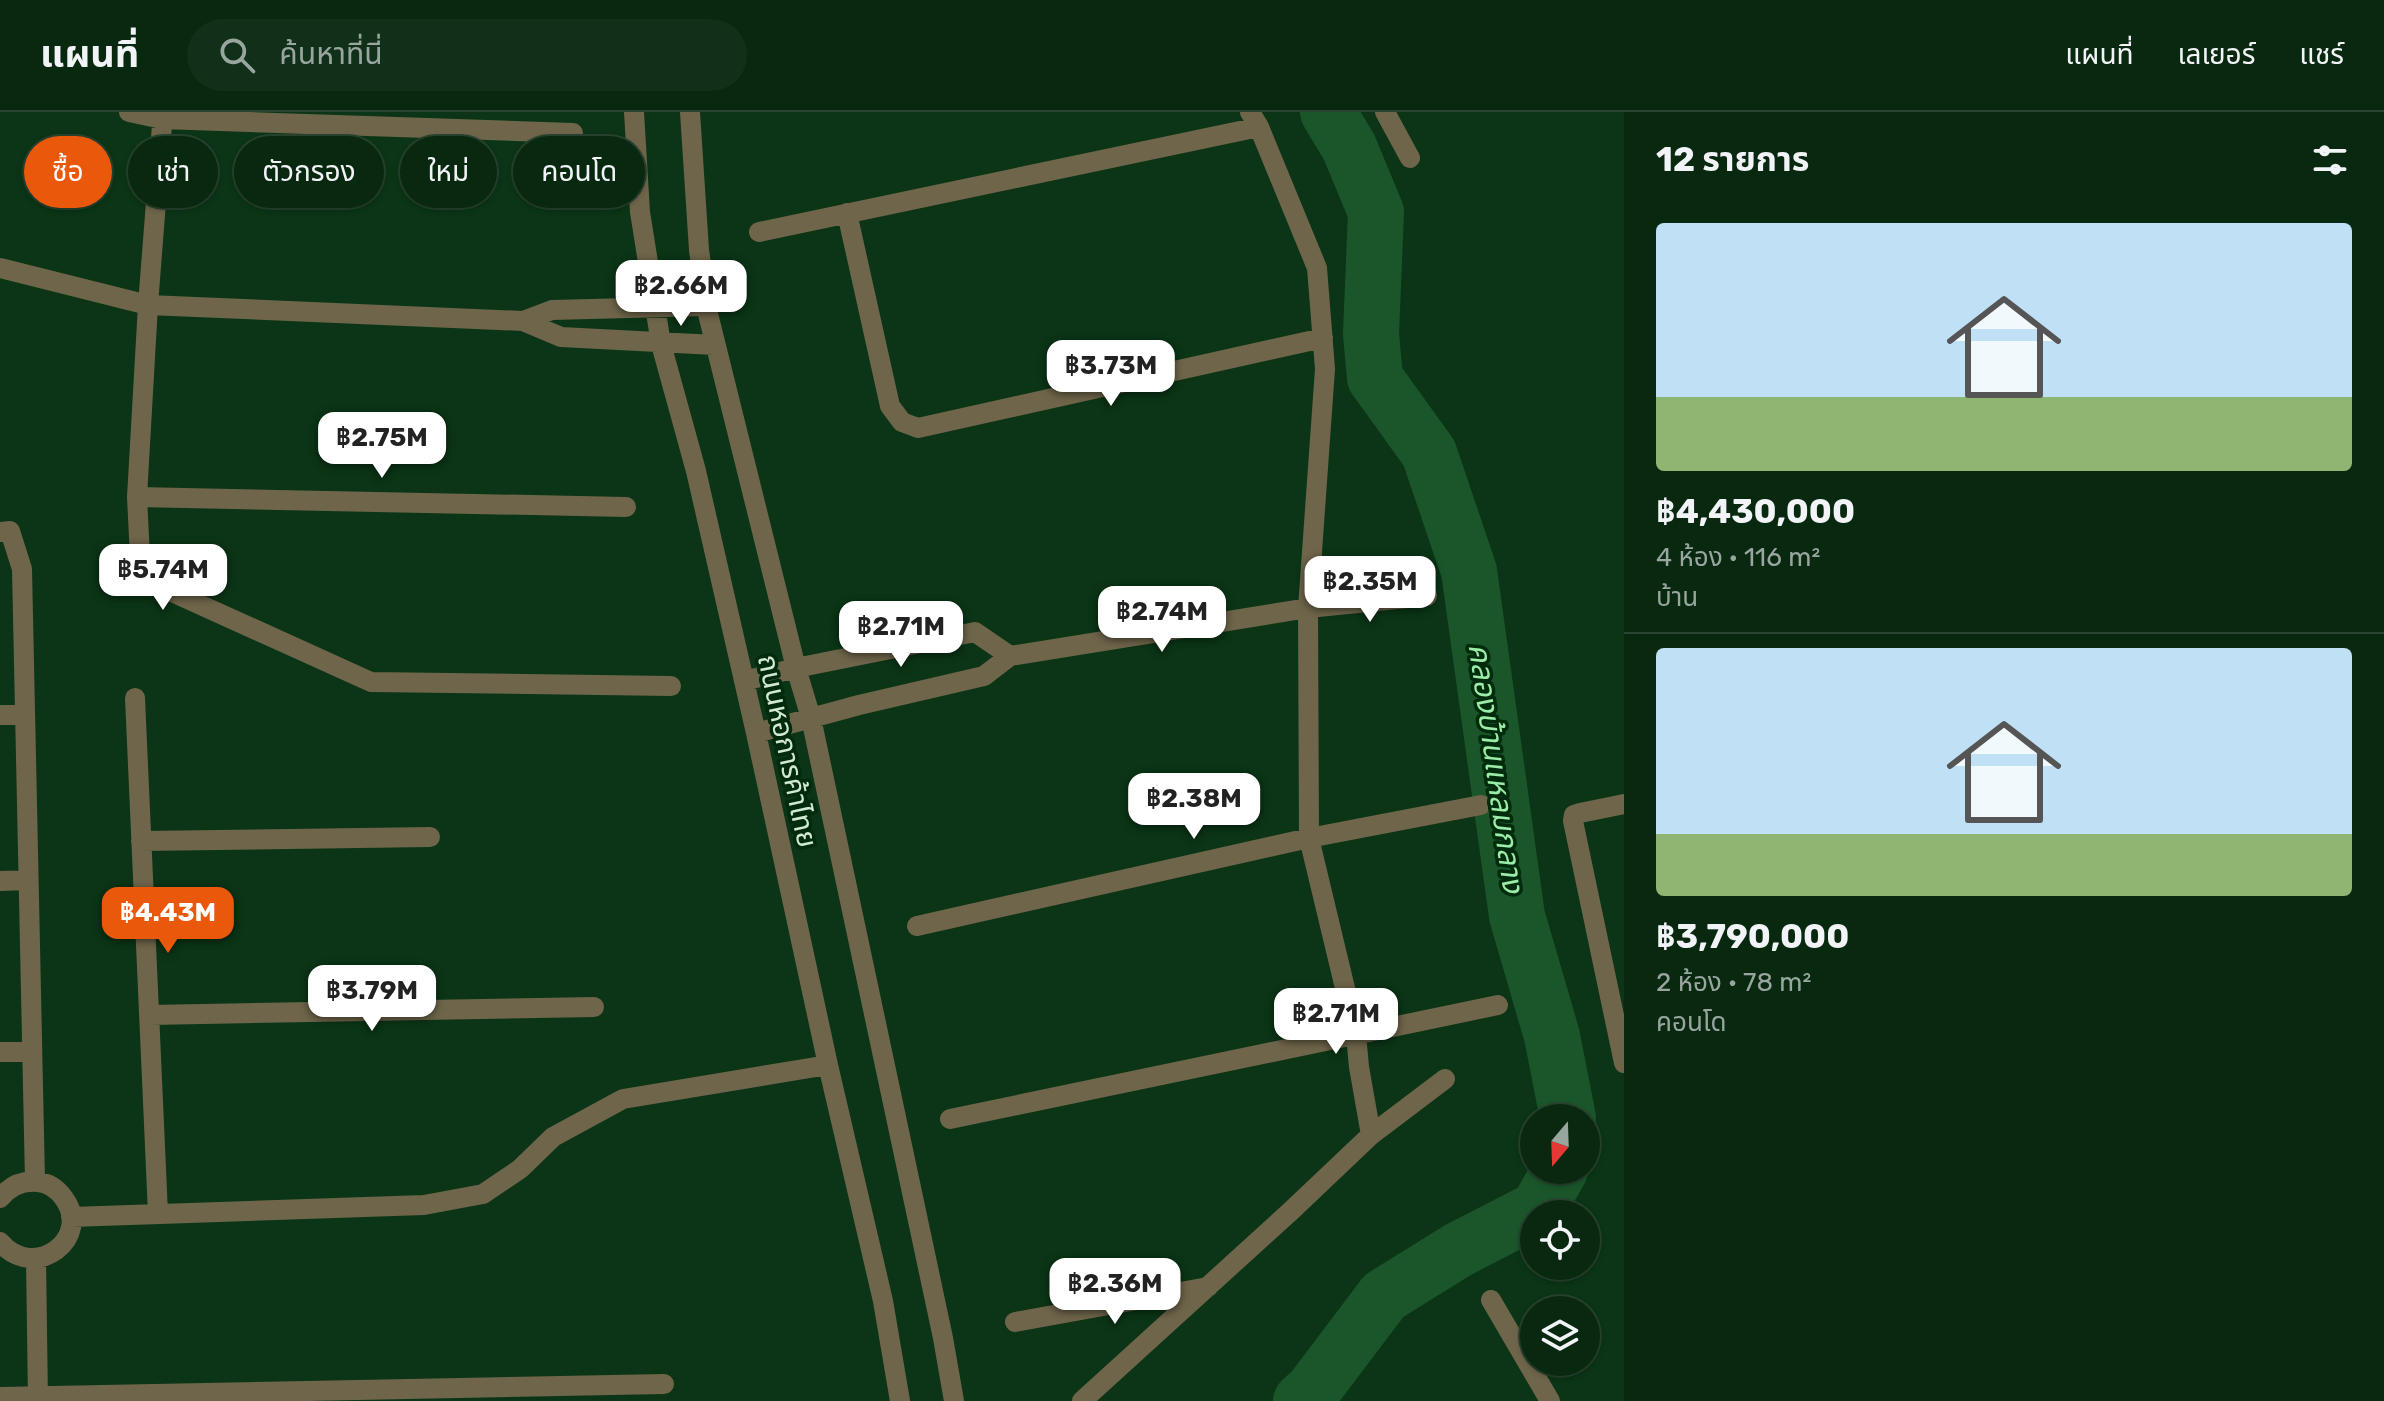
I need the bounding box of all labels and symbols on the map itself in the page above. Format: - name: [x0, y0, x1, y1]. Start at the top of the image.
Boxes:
- pin: ฿2.66M: [616, 260, 746, 328]
- pin: ฿3.73M: [1046, 340, 1176, 408]
- pin: ฿2.75M: [317, 412, 447, 480]
- pin: ฿5.74M: [98, 544, 228, 612]
- pin: ฿2.35M: [1305, 556, 1435, 624]
- pin: ฿2.74M: [1097, 586, 1227, 654]
- pin: ฿2.71M: [836, 601, 966, 669]
- water label: คลองบ้านแหลมกลาง: [1461, 641, 1532, 897]
- street label: ถนนหอการค้าไทย: [751, 652, 824, 851]
- pin: ฿2.38M: [1129, 773, 1259, 841]
- pin: ฿4.43M: [103, 887, 233, 955]
- pin: ฿3.79M: [307, 965, 437, 1033]
- pin: ฿2.71M: [1271, 988, 1401, 1056]
- north arrow: [1520, 1104, 1600, 1184]
- pin: ฿2.36M: [1050, 1258, 1180, 1326]

